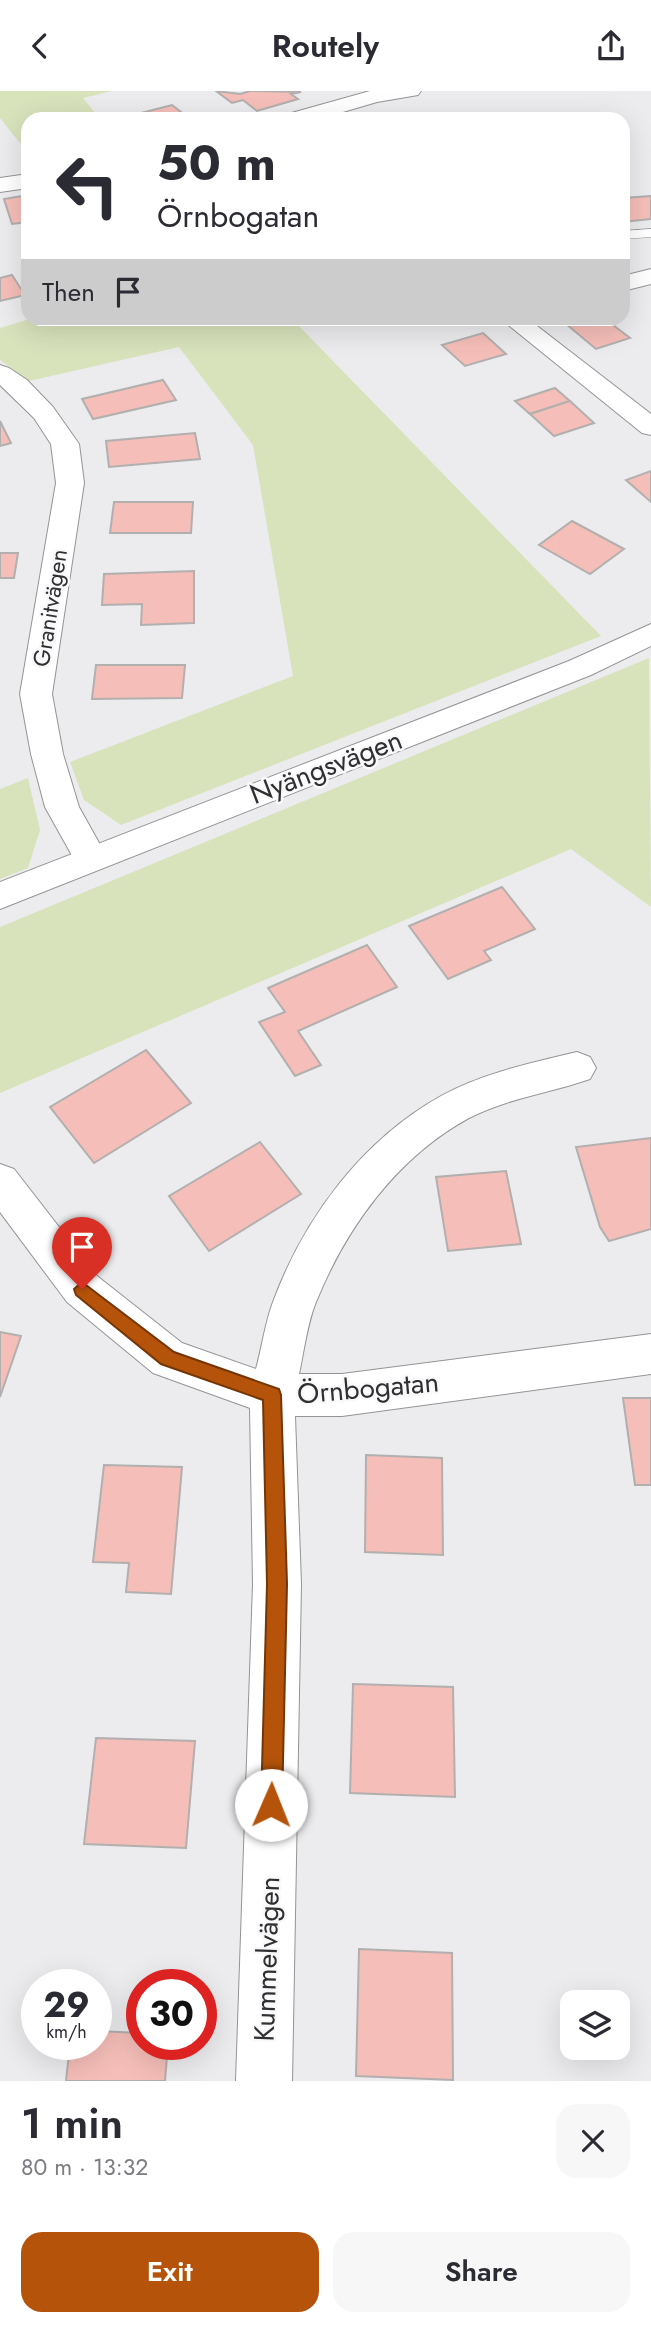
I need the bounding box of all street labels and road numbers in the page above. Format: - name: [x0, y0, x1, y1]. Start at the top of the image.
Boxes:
- street label: Granitvägen: [24, 547, 76, 669]
- street label: Nyängsvägen: [244, 719, 408, 815]
- street label: Örnbogatan: [295, 1361, 441, 1415]
- street label: Kummelvägen: [244, 1876, 290, 2042]

